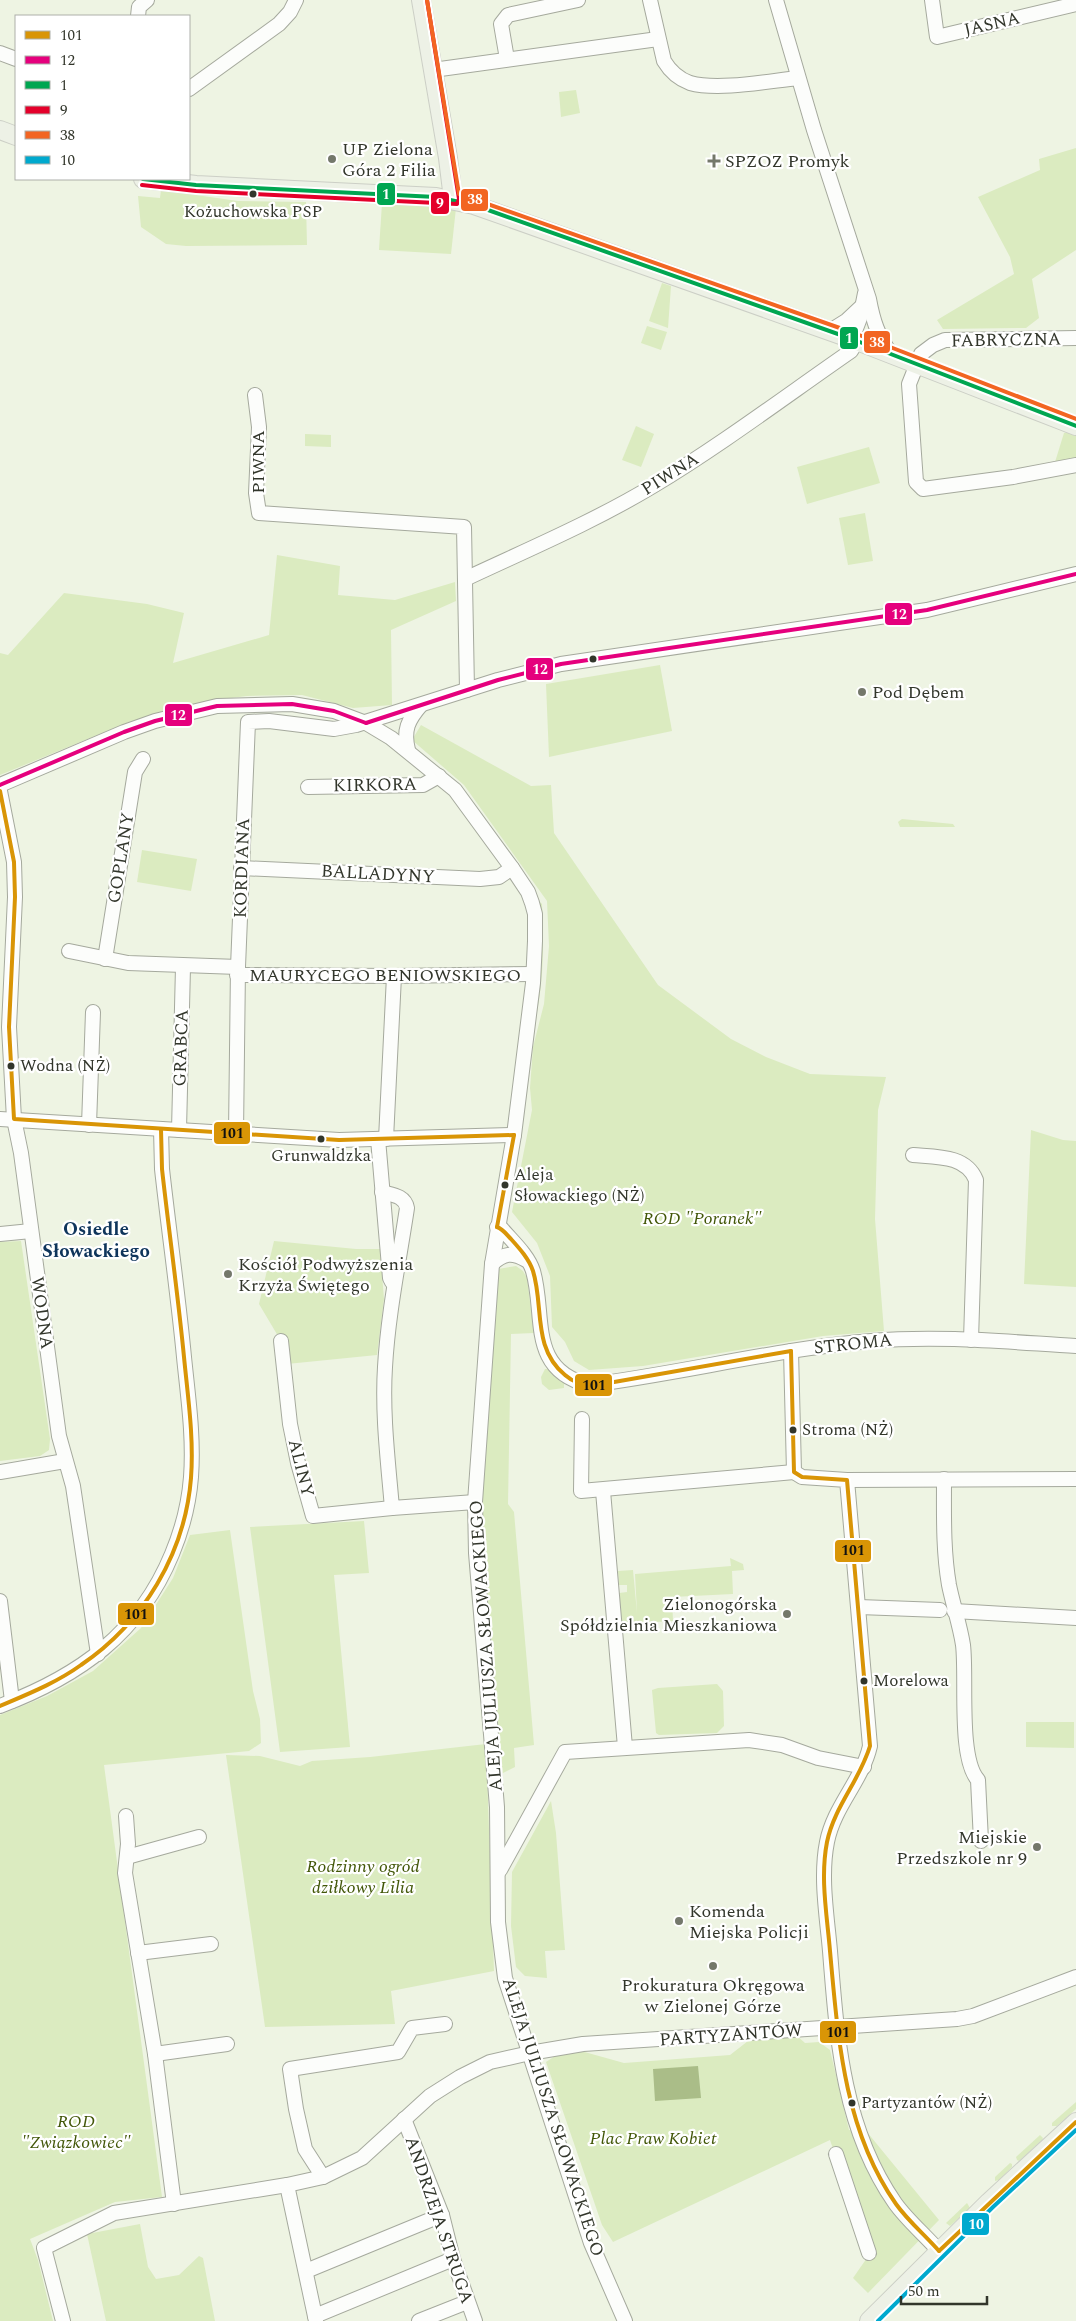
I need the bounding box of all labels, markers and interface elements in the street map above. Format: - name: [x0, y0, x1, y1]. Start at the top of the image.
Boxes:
- street label: JASNA: [961, 4, 1023, 44]
- legend: [15, 15, 190, 180]
- text: 101: [60, 24, 83, 47]
- text: 12: [60, 49, 75, 72]
- text: 1: [60, 74, 68, 97]
- text: 9: [60, 99, 68, 122]
- text: 38: [60, 124, 75, 147]
- place label: UP Zielona Góra 2 Filia: [342, 136, 436, 184]
- place label: SPZOZ Promyk: [725, 148, 850, 175]
- text: 10: [60, 149, 75, 172]
- marker: UP Zielona Góra 2 Filia: [326, 153, 338, 165]
- marker: SPZOZ Promyk: [707, 154, 721, 168]
- line badge: 1: [376, 182, 396, 206]
- text: 1: [382, 184, 390, 205]
- line badge: 38: [460, 188, 489, 212]
- marker: Kożuchowska PSP: [248, 189, 258, 199]
- text: 38: [467, 189, 483, 210]
- line badge: 9: [430, 191, 450, 215]
- text: 9: [436, 193, 444, 214]
- place label: Kożuchowska PSP: [184, 199, 322, 225]
- line badge: 1: [839, 326, 859, 350]
- street label: FABRYCZNA: [951, 326, 1061, 354]
- text: 1: [845, 328, 853, 349]
- line badge: 38: [863, 330, 891, 354]
- text: 38: [869, 332, 885, 353]
- street label: PIWNA: [245, 430, 272, 494]
- street label: PIWNA: [636, 446, 704, 502]
- line badge: 12: [884, 602, 913, 626]
- text: 12: [891, 604, 907, 625]
- unlabelled marker: [588, 654, 598, 664]
- line badge: 12: [525, 657, 554, 681]
- text: 12: [532, 659, 548, 680]
- place label: Pod Dębem: [872, 679, 965, 706]
- marker: Pod Dębem: [856, 686, 868, 698]
- line badge: 12: [164, 703, 193, 727]
- text: 12: [170, 705, 186, 726]
- street label: KIRKORA: [333, 771, 417, 799]
- street label: GOPLANY: [100, 811, 142, 905]
- street label: KORDIANA: [227, 817, 257, 919]
- street label: BALLADYNY: [320, 858, 436, 890]
- street label: MAURYCEGO BENIOWSKIEGO: [249, 962, 521, 989]
- street label: GRABCA: [166, 1009, 196, 1087]
- place label: Wodna (NŻ): [20, 1053, 110, 1079]
- marker: Wodna (NŻ): [6, 1061, 16, 1071]
- line badge: 101: [213, 1121, 251, 1145]
- text: 101: [220, 1123, 244, 1144]
- marker: Grunwaldzka: [316, 1134, 326, 1144]
- place label: Grunwaldzka: [271, 1143, 372, 1169]
- place label: Aleja Słowackiego (NŻ): [514, 1162, 645, 1209]
- marker: Aleja Słowackiego (NŻ): [500, 1180, 510, 1190]
- park label: ROD "Poranek": [642, 1205, 762, 1232]
- district label: Osiedle Słowackiego: [42, 1215, 150, 1266]
- place label: Kościół Podwyższenia Krzyża Świętego: [238, 1251, 414, 1299]
- marker: Kościół Podwyższenia Krzyża Świętego: [222, 1268, 234, 1280]
- street label: WODNA: [24, 1275, 60, 1351]
- street label: STROMA: [812, 1326, 894, 1362]
- line badge: 101: [574, 1373, 613, 1397]
- text: 101: [582, 1375, 606, 1396]
- place label: Stroma (NŻ): [802, 1417, 893, 1443]
- marker: Stroma (NŻ): [788, 1425, 798, 1435]
- street label: ALINY: [281, 1436, 321, 1500]
- street label: ALEJA JULIUSZA SŁOWACKIEGO: [462, 1499, 510, 1793]
- line badge: 101: [834, 1539, 872, 1563]
- text: 101: [841, 1540, 865, 1561]
- place label: Zielonogórska Spółdzielnia Mieszkaniowa: [560, 1591, 777, 1639]
- line badge: 101: [117, 1602, 155, 1626]
- text: 101: [124, 1604, 148, 1625]
- marker: Zielonogórska Spółdzielnia Mieszkaniowa: [781, 1608, 793, 1620]
- place label: Morelowa: [873, 1668, 949, 1694]
- marker: Morelowa: [859, 1676, 869, 1686]
- place label: Miejskie Przedszkole nr 9: [896, 1824, 1027, 1872]
- marker: Miejskie Przedszkole nr 9: [1031, 1841, 1043, 1853]
- park label: Rodzinny ogród dziłkowy Lilia: [306, 1853, 420, 1901]
- place label: Komenda Miejska Policji: [689, 1898, 809, 1946]
- marker: Komenda Miejska Policji: [673, 1915, 685, 1927]
- marker: Prokuratura Okręgowa w Zielonej Górze: [707, 1960, 719, 1972]
- place label: Prokuratura Okręgowa w Zielonej Górze: [621, 1972, 805, 2020]
- street label: ALEJA JULIUSZA SŁOWACKIEGO: [495, 1974, 611, 2260]
- street label: PARTYZANTÓW: [659, 2017, 804, 2053]
- line badge: 101: [819, 2020, 857, 2044]
- text: 101: [826, 2022, 850, 2043]
- place label: Partyzantów (NŻ): [861, 2090, 992, 2116]
- marker: Partyzantów (NŻ): [847, 2098, 857, 2108]
- park label: ROD "Związkowiec": [21, 2108, 132, 2156]
- park label: Plac Praw Kobiet: [590, 2125, 717, 2152]
- street label: ANDRZEJA STRUGA: [398, 2133, 480, 2307]
- line badge: 10: [961, 2212, 990, 2236]
- text: 10: [968, 2214, 984, 2235]
- scale bar: [901, 2274, 987, 2306]
- text: 50 m: [908, 2280, 940, 2303]

